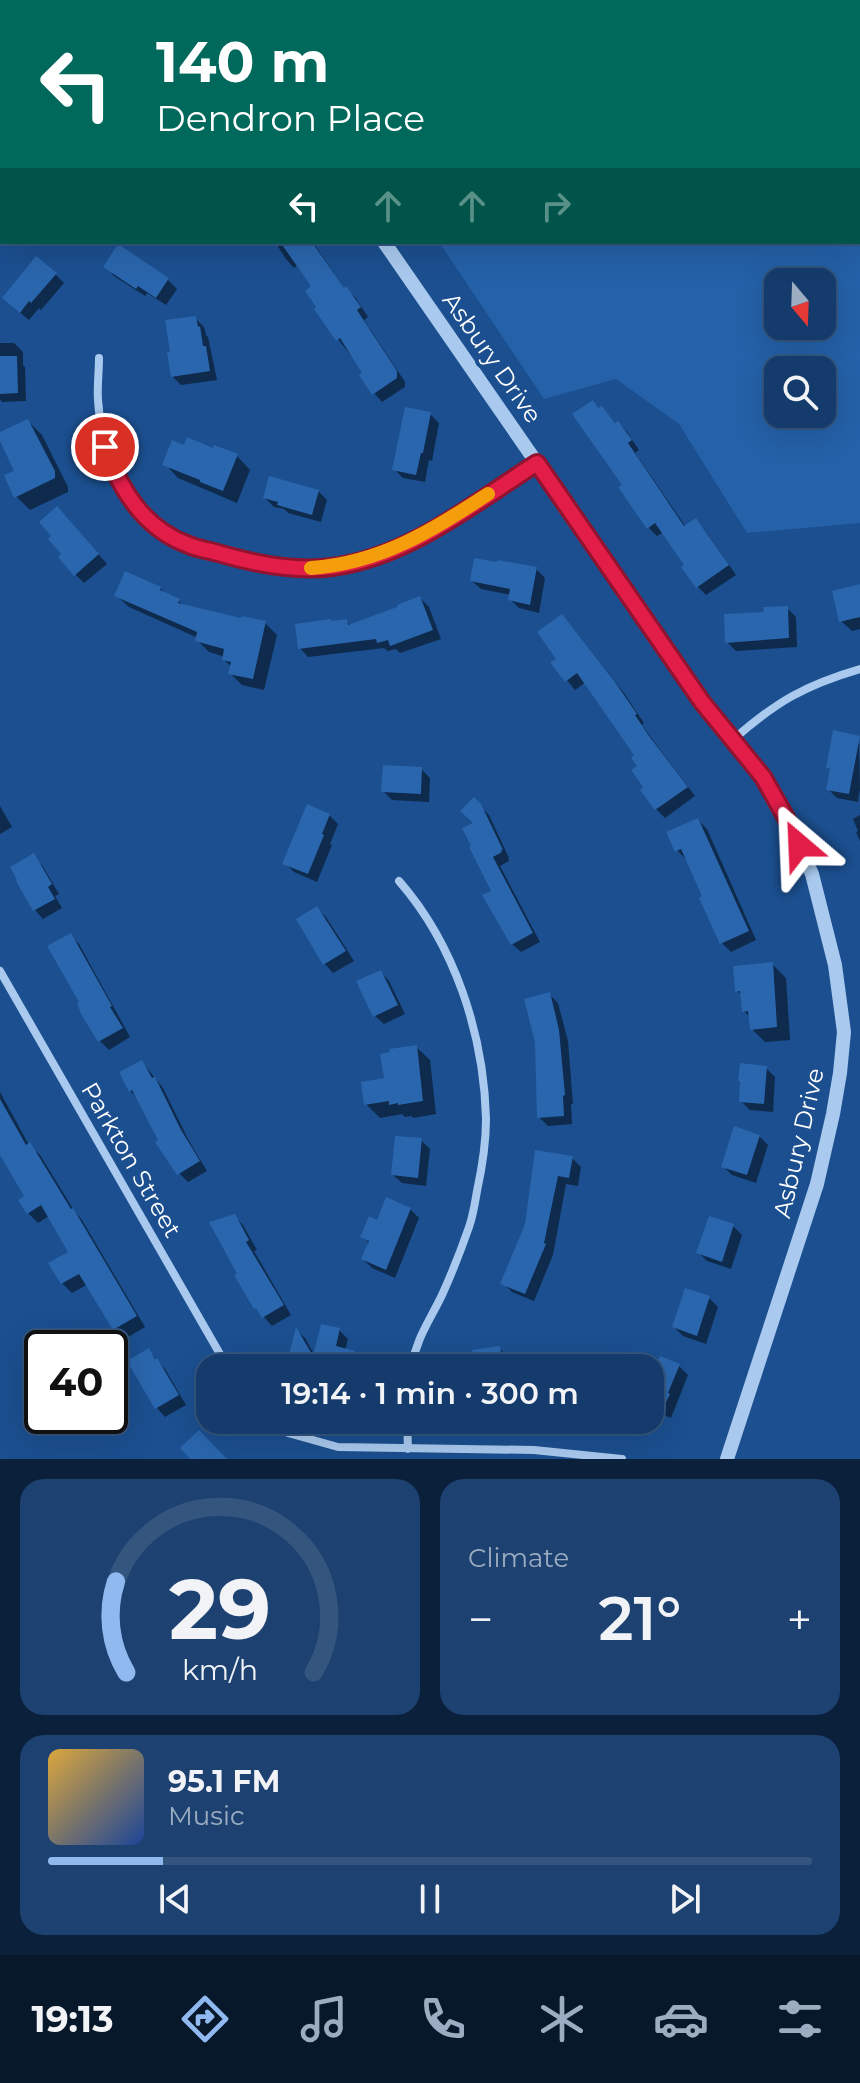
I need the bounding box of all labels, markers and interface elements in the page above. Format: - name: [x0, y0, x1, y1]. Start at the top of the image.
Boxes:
- text: 140 m: [156, 28, 329, 96]
- icon: left: [24, 32, 128, 136]
- text: Dendron Place: [156, 96, 425, 140]
- icon: left: [282, 184, 326, 228]
- icon: ahead: [366, 184, 410, 228]
- icon: ahead: [450, 184, 494, 228]
- icon: right: [534, 184, 578, 228]
- north arrow: [764, 268, 836, 340]
- map controls: [764, 268, 836, 428]
- street label: Asbury Drive: [437, 287, 548, 429]
- button: search: [764, 356, 836, 428]
- pin: [71, 413, 139, 481]
- icon: arrive: [83, 425, 127, 469]
- position arrow: [757, 803, 841, 887]
- street label: Asbury Drive: [767, 1065, 830, 1221]
- street label: Parkton Street: [75, 1077, 188, 1243]
- speed limit sign: 40: [24, 1330, 128, 1434]
- text: 19:14 · 1 min · 300 m: [281, 1375, 579, 1412]
- text: Climate: [468, 1542, 569, 1574]
- text: 29: [169, 1558, 271, 1660]
- text: 21°: [599, 1582, 681, 1655]
- text: −: [468, 1592, 493, 1646]
- text: +: [787, 1592, 812, 1646]
- text: km/h: [182, 1652, 258, 1687]
- text: 95.1 FM: [168, 1763, 280, 1800]
- text: Music: [168, 1800, 245, 1832]
- icon: previous: [153, 1877, 197, 1921]
- icon: pause: [408, 1877, 452, 1921]
- icon: next: [663, 1877, 707, 1921]
- icon: directions: [177, 1991, 233, 2047]
- icon: music: [296, 1991, 352, 2047]
- icon: phone: [415, 1991, 471, 2047]
- icon: climate: [534, 1991, 590, 2047]
- icon: car: [653, 1991, 709, 2047]
- icon: filters: [772, 1991, 828, 2047]
- text: 19:13: [32, 1997, 113, 2041]

